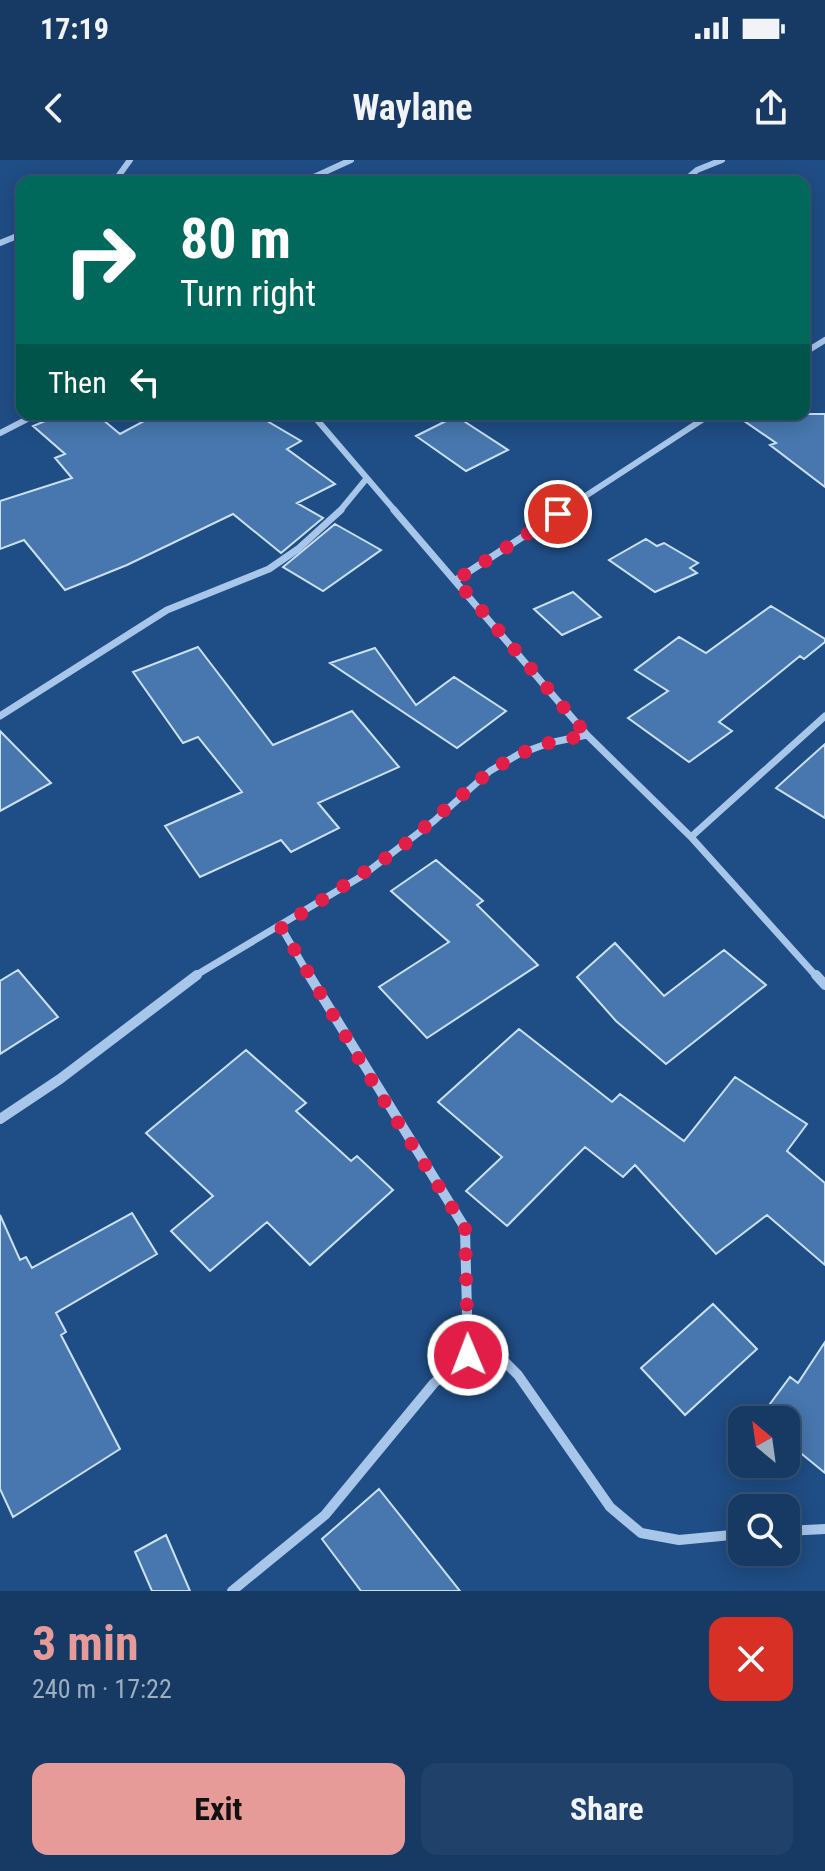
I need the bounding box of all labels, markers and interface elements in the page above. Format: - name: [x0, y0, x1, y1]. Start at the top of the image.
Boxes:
- text: 17:19: [40, 11, 109, 46]
- icon: back: [32, 86, 76, 130]
- icon: share: [749, 86, 793, 130]
- text: Waylane: [352, 87, 473, 129]
- text: 80 m: [180, 206, 291, 272]
- icon: right: [48, 208, 152, 312]
- text: Turn right: [180, 273, 316, 315]
- icon: left: [123, 360, 167, 404]
- text: Then: [48, 365, 107, 400]
- pin: [524, 480, 592, 548]
- icon: arrive: [536, 492, 580, 536]
- position arrow: [426, 1313, 510, 1397]
- north arrow: [728, 1406, 800, 1478]
- map controls: [728, 1406, 800, 1566]
- button: search: [728, 1494, 800, 1566]
- text: 3 min: [32, 1615, 139, 1672]
- button: close: [709, 1617, 793, 1701]
- text: 240 m · 17:22: [32, 1674, 172, 1704]
- button: Exit: [32, 1763, 405, 1855]
- button: Share: [421, 1763, 793, 1855]

